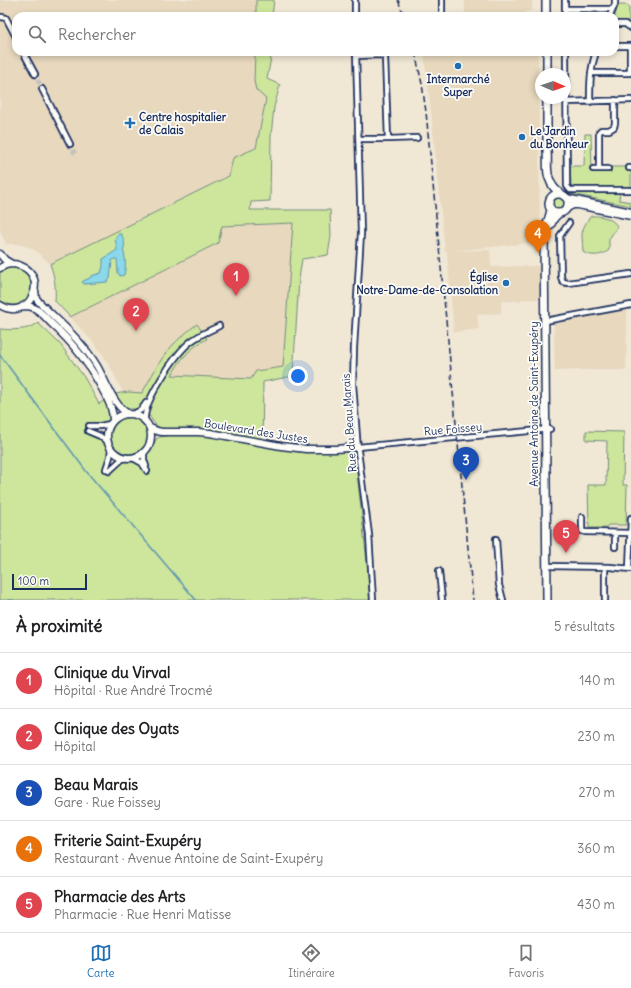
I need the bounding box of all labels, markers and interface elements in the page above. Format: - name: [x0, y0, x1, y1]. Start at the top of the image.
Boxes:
- search box: [12, 12, 619, 56]
- icon: search: [26, 23, 48, 45]
- text: Rechercher: [58, 25, 136, 44]
- marker: Intermarché Super: [453, 61, 463, 71]
- north arrow: [535, 68, 571, 104]
- place label: Intermarché Super: [426, 72, 490, 100]
- place label: Centre hospitalier de Calais: [139, 110, 227, 137]
- marker: Centre hospitalier de Calais: [124, 117, 136, 129]
- place label: Le Jardin du Bonheur: [530, 124, 589, 151]
- marker: Le Jardin du Bonheur: [517, 132, 527, 142]
- pin: 4: [525, 220, 551, 253]
- pin: 1: [223, 263, 249, 296]
- place label: Église Notre-Dame-de-Consolation: [356, 269, 499, 297]
- marker: Église Notre-Dame-de-Consolation: [501, 278, 511, 288]
- pin: 2: [123, 298, 149, 331]
- street label: Avenue Antoine de Saint-Exupéry: [527, 321, 541, 487]
- your location: [288, 366, 308, 386]
- street label: Rue du Beau Marais: [339, 373, 359, 473]
- street label: Boulevard des Justes: [203, 416, 309, 446]
- street label: Rue Foissey: [423, 419, 483, 439]
- pin: 3: [453, 447, 479, 480]
- pin: 5: [553, 520, 579, 553]
- scale bar: [12, 572, 87, 591]
- text: 100 m: [18, 574, 49, 588]
- text: À proximité: [16, 615, 102, 637]
- text: 5 résultats: [554, 618, 615, 635]
- text: Clinique du Virval: [54, 663, 170, 682]
- text: 1: [26, 672, 32, 689]
- text: 140 m: [579, 672, 615, 689]
- text: Hôpital · Rue André Trocmé: [54, 682, 213, 699]
- text: Clinique des Oyats: [54, 719, 179, 738]
- text: 2: [25, 728, 33, 745]
- text: 230 m: [577, 728, 615, 745]
- text: Hôpital: [54, 738, 96, 755]
- text: Beau Marais: [54, 775, 138, 794]
- text: 3: [25, 784, 33, 801]
- text: 270 m: [578, 784, 615, 801]
- text: Gare · Rue Foissey: [54, 794, 161, 811]
- text: Friterie Saint-Exupéry: [54, 831, 202, 850]
- text: 4: [25, 840, 33, 857]
- text: 360 m: [577, 840, 615, 857]
- text: Restaurant · Avenue Antoine de Saint-Exupéry: [54, 850, 323, 867]
- text: Pharmacie des Arts: [54, 887, 186, 906]
- text: 5: [25, 896, 33, 913]
- text: 430 m: [577, 896, 615, 913]
- text: Pharmacie · Rue Henri Matisse: [54, 906, 231, 923]
- tab: Carte: [87, 942, 114, 980]
- tab: Itinéraire: [288, 942, 335, 980]
- tab: Favoris: [509, 942, 544, 980]

